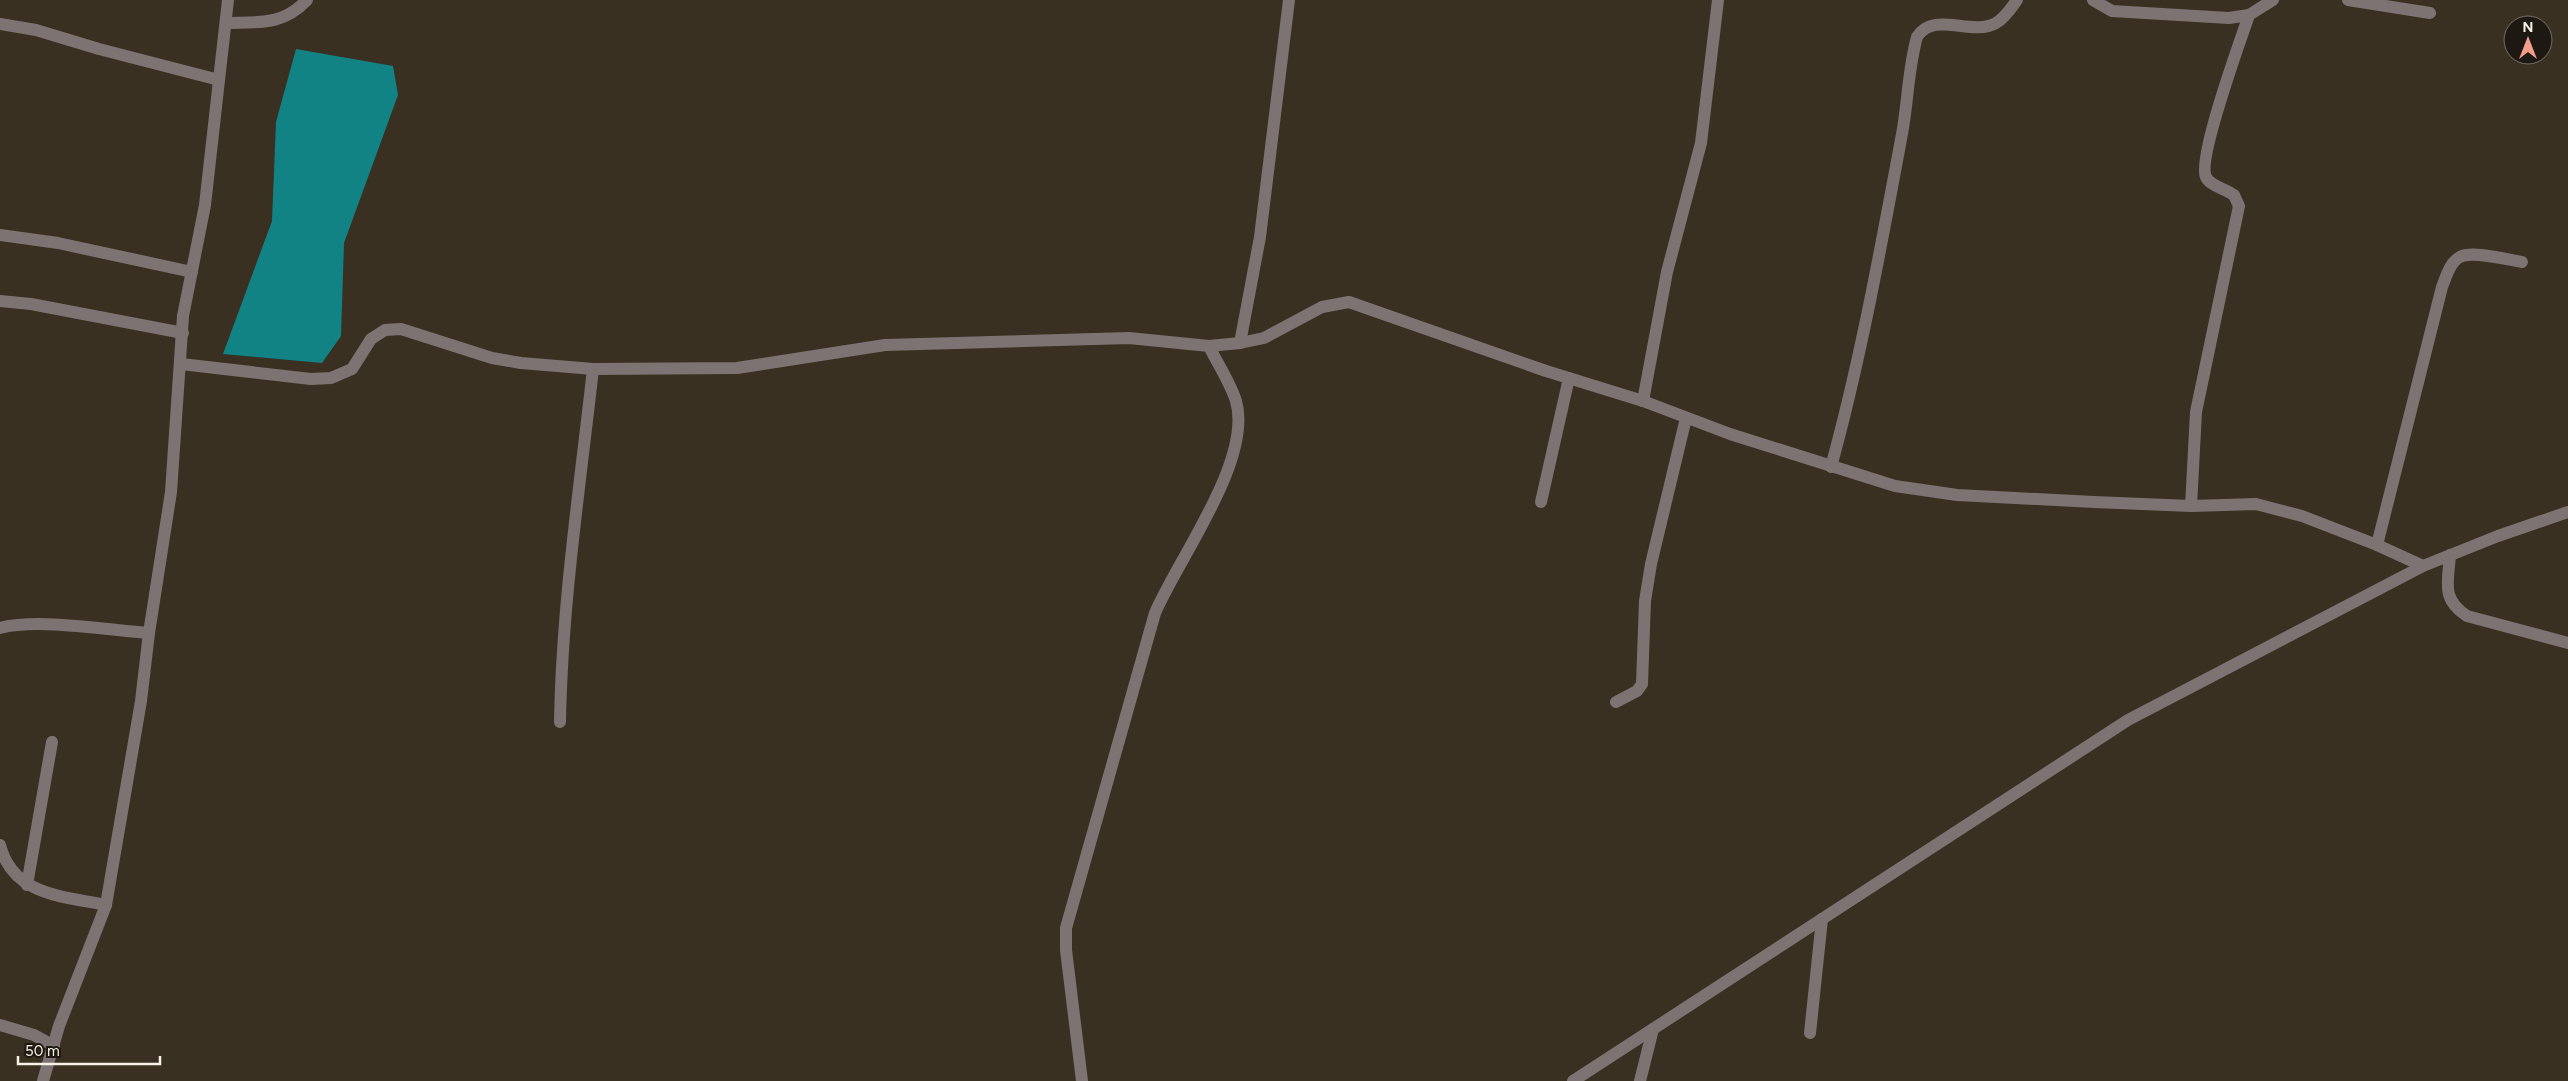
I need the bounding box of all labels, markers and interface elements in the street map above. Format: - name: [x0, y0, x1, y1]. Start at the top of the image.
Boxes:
- north arrow: [2503, 15, 2553, 65]
- text: N: [2523, 19, 2533, 36]
- scale bar: [18, 1034, 160, 1066]
- text: 50 m: [25, 1042, 60, 1060]

